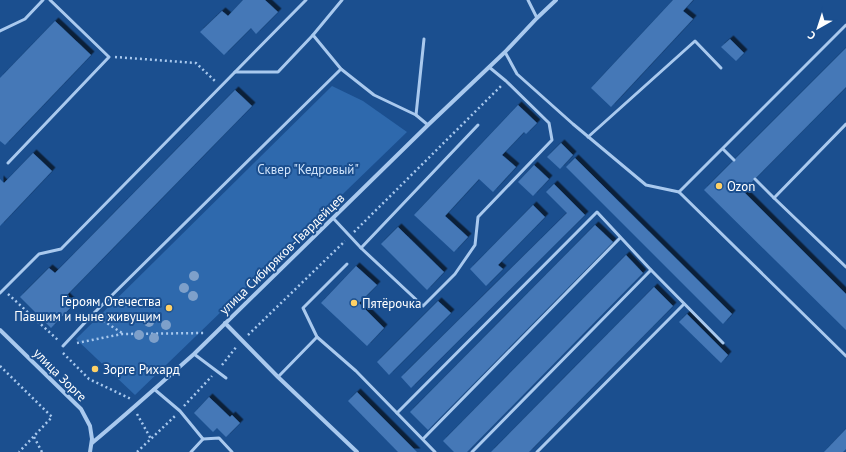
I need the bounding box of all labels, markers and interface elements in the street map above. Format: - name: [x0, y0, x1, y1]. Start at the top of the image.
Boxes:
- north arrow: [798, 8, 838, 48]
- text: С: [805, 28, 819, 43]
- park label: Сквер "Кедровый": [257, 161, 359, 178]
- place label: Ozon: [727, 178, 755, 195]
- marker: Ozon: [714, 181, 724, 191]
- street label: улица Сибиряков-Гвардейцев: [216, 190, 348, 318]
- place label: Героям Отечества Павшим и ныне живущим: [14, 293, 161, 325]
- place label: Пятёрочка: [362, 295, 421, 312]
- marker: Пятёрочка: [349, 298, 359, 308]
- marker: Героям Отечества Павшим и ныне живущим: [164, 303, 174, 313]
- street label: улица Зорге: [30, 345, 90, 405]
- place label: Зорге Рихард: [103, 361, 180, 378]
- marker: Зорге Рихард: [90, 364, 100, 374]

